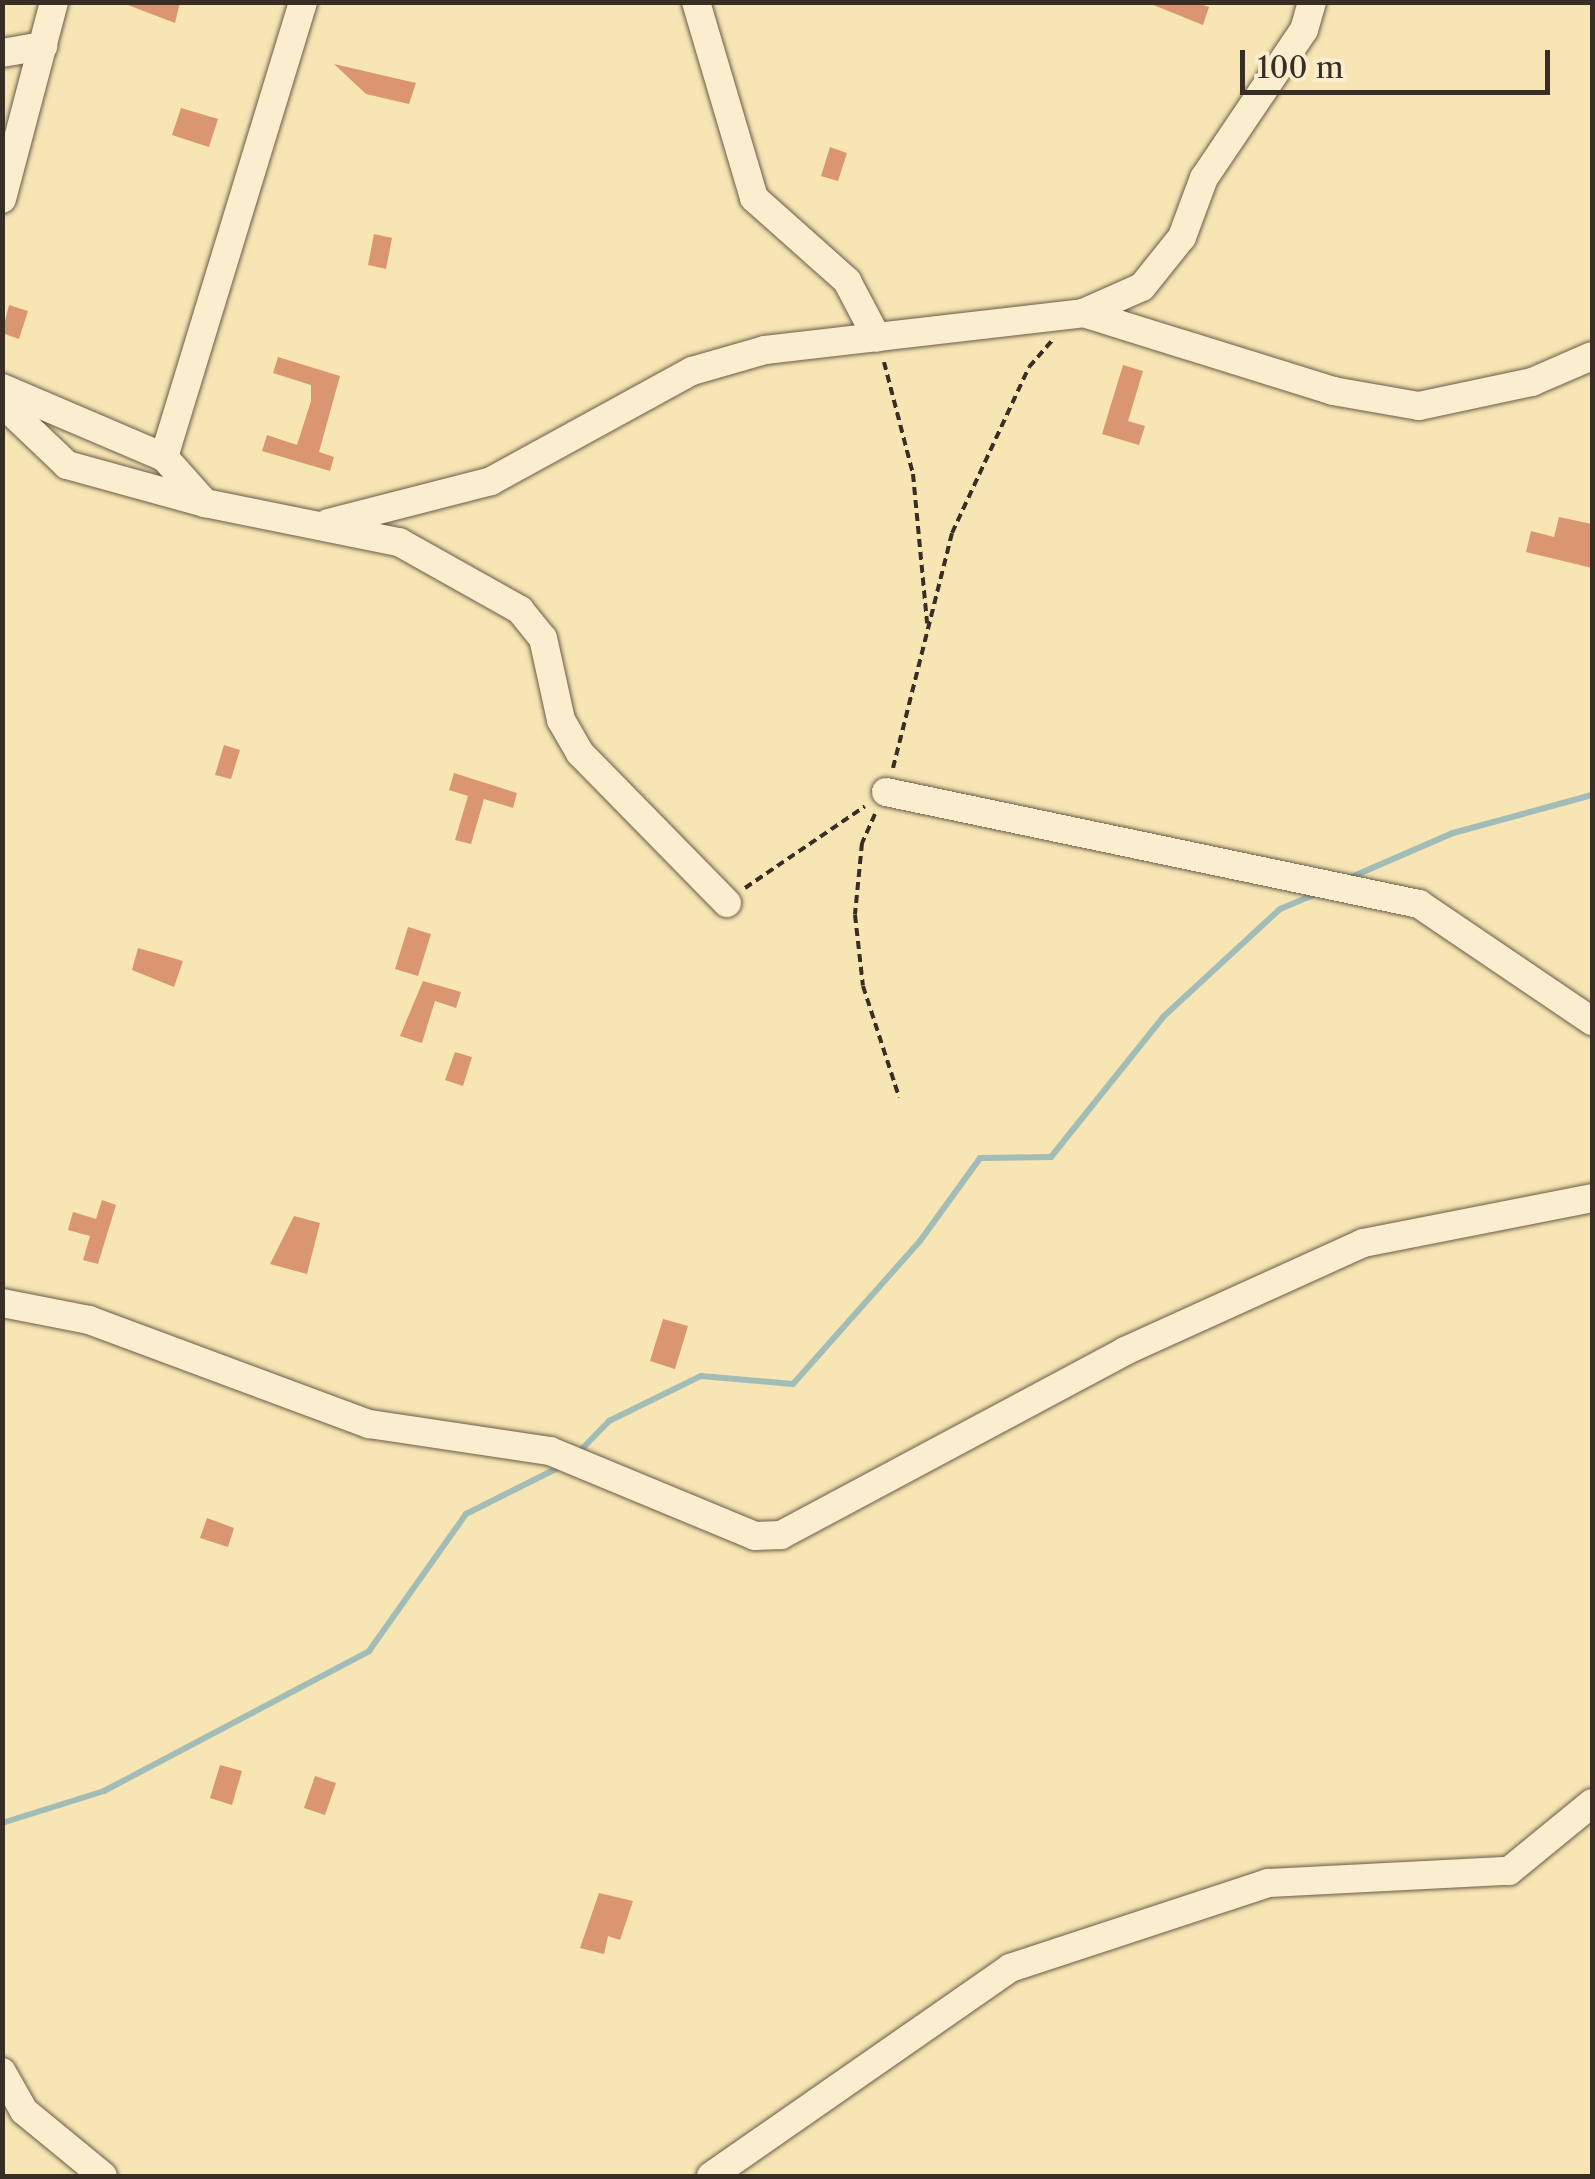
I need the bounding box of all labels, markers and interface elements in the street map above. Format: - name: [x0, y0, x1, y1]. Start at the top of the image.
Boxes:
- scale bar: [1245, 30, 1555, 92]
- text: 100 m: [1257, 49, 1344, 86]

